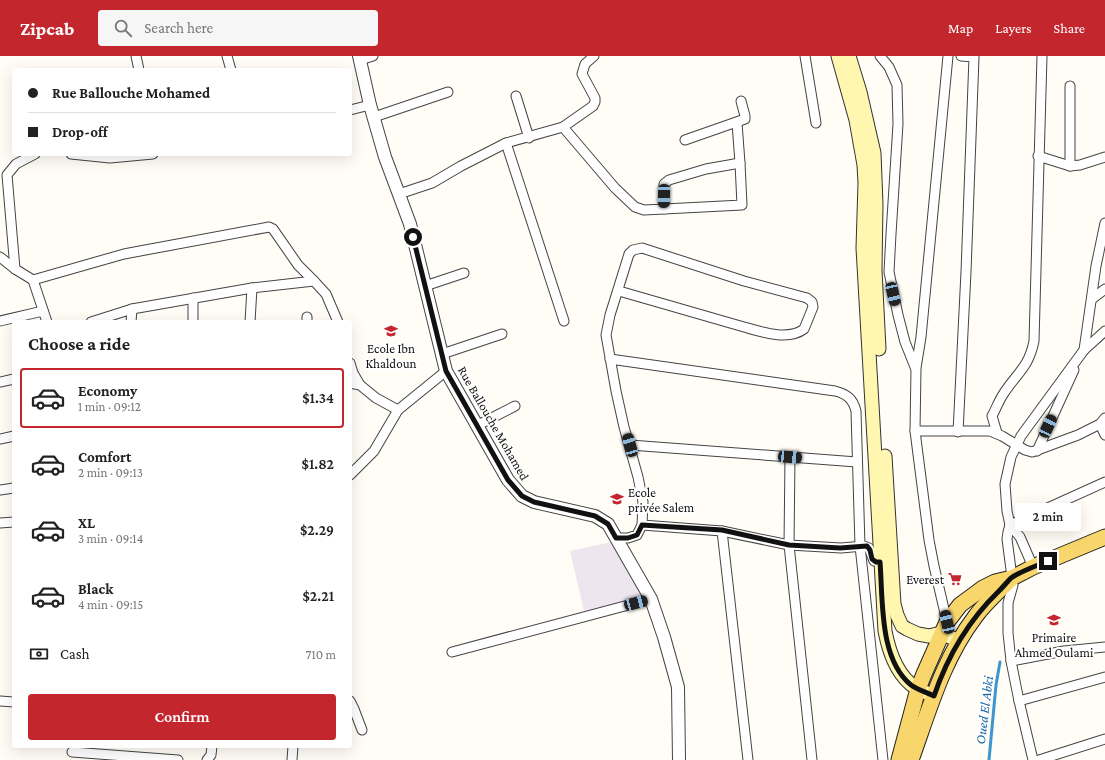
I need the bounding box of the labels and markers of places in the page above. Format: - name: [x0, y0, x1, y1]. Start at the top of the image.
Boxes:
- school or university icon: Ecole Ibn Khaldoun: [383, 323, 399, 339]
- place label: Ecole Ibn Khaldoun: [365, 341, 417, 371]
- place label: Ecole privée Salem: [628, 485, 695, 515]
- school or university icon: Ecole privée Salem: [609, 491, 625, 507]
- supermarket icon: Everest: [947, 571, 963, 587]
- place label: Everest: [906, 572, 945, 587]
- school or university icon: Primaire Ahmed Oulami: [1046, 612, 1062, 628]
- place label: Primaire Ahmed Oulami: [1015, 630, 1094, 660]

